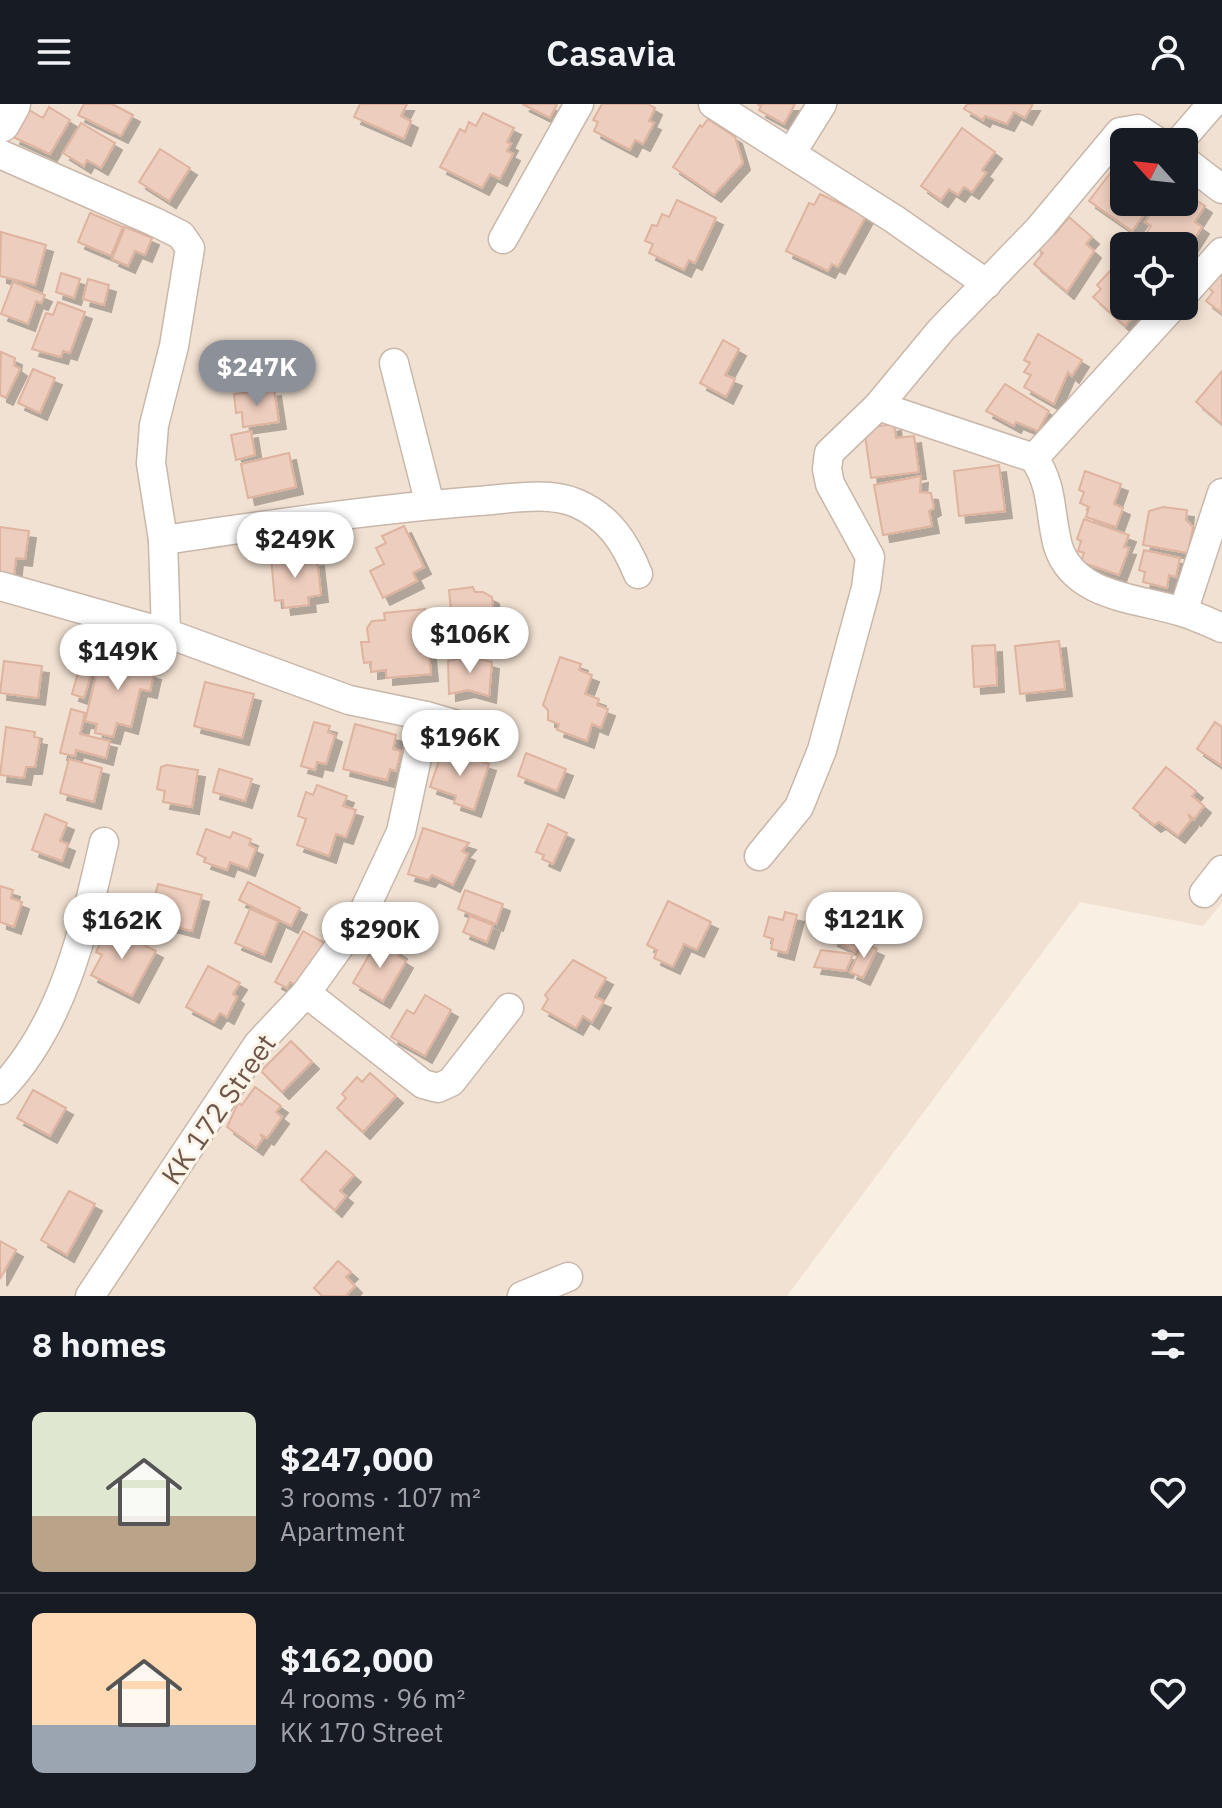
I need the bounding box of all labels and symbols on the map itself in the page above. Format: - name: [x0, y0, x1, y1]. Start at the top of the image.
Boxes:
- north arrow: [1110, 128, 1198, 216]
- pin: $247K: [201, 340, 313, 408]
- pin: $249K: [239, 512, 351, 580]
- pin: $106K: [414, 607, 526, 675]
- pin: $149K: [62, 624, 174, 692]
- pin: $196K: [404, 710, 516, 778]
- pin: $121K: [808, 892, 920, 960]
- pin: $162K: [66, 893, 178, 961]
- pin: $290K: [324, 902, 436, 970]
- street label: KK 172 Street: [152, 1026, 284, 1192]

